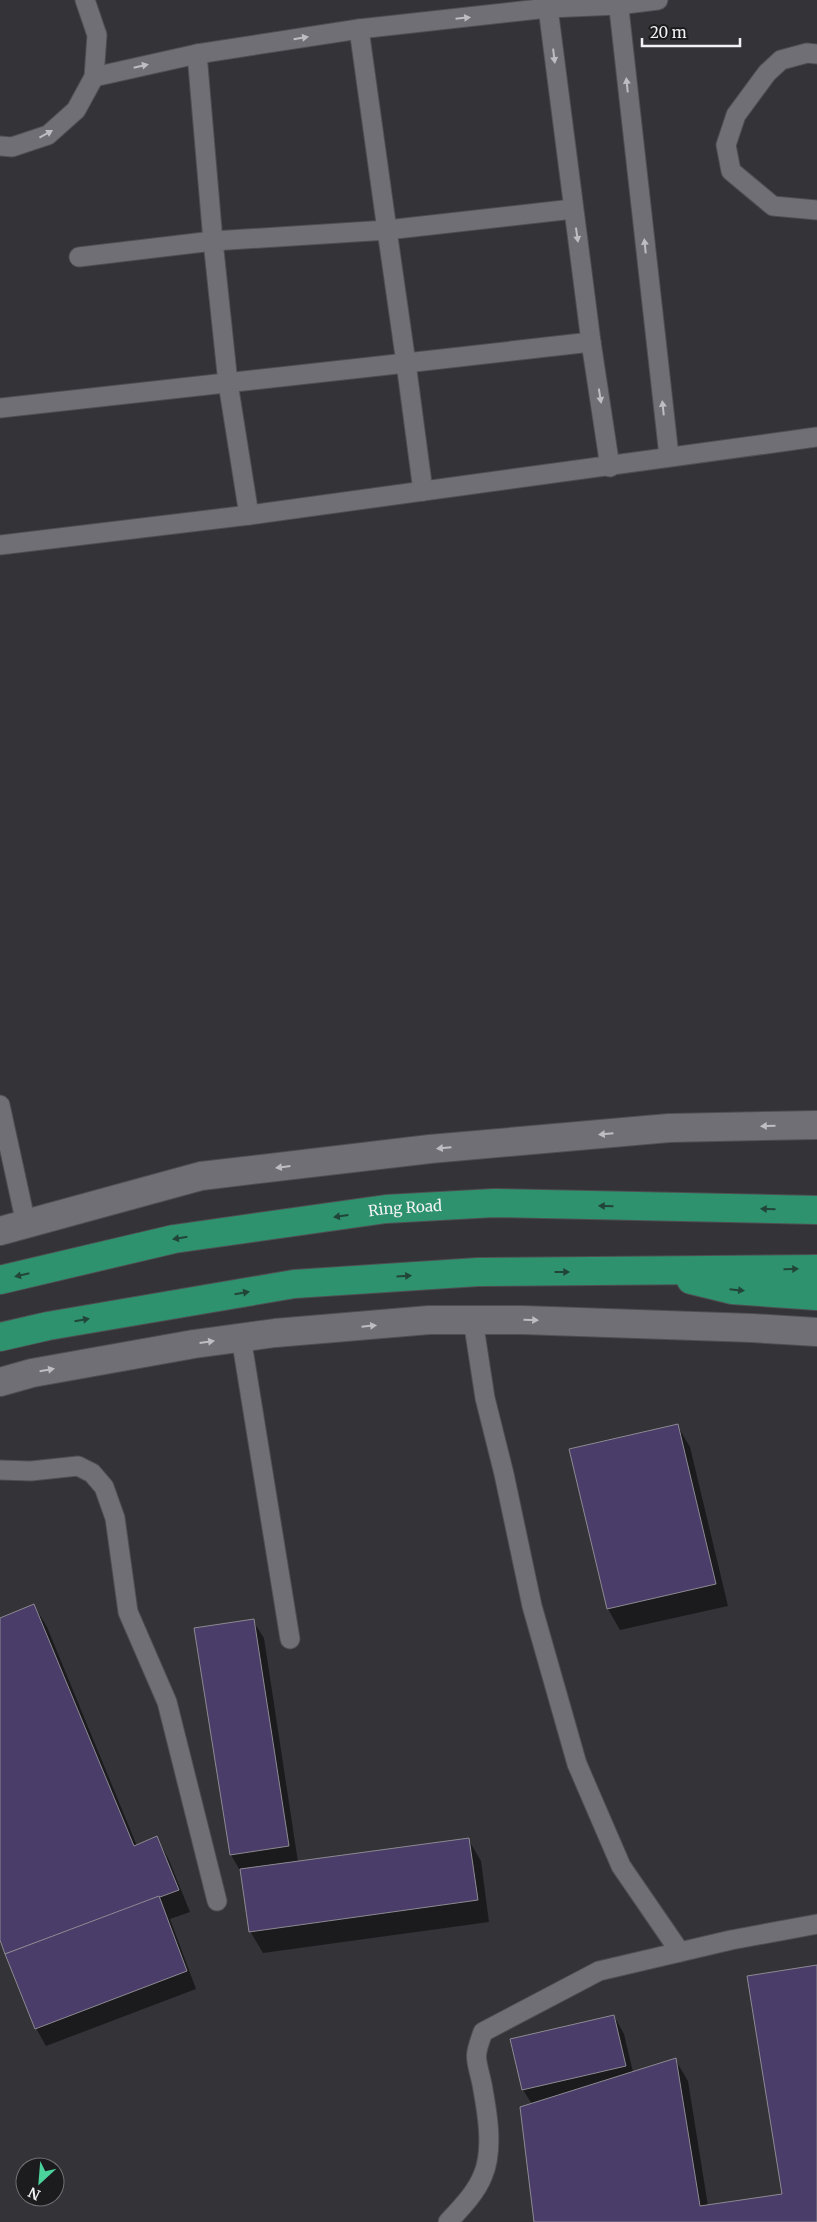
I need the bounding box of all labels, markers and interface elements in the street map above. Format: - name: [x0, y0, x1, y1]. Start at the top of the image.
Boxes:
- one-way arrow: [455, 13, 471, 21]
- scale bar: [642, 15, 740, 47]
- text: 20 m: [650, 23, 687, 42]
- one-way arrow: [294, 33, 310, 41]
- one-way arrow: [550, 49, 558, 65]
- one-way arrow: [134, 62, 149, 70]
- one-way arrow: [623, 77, 631, 93]
- one-way arrow: [39, 130, 54, 138]
- one-way arrow: [573, 227, 581, 243]
- one-way arrow: [641, 238, 649, 254]
- one-way arrow: [596, 388, 604, 404]
- one-way arrow: [659, 400, 667, 416]
- one-way arrow: [760, 1122, 776, 1130]
- one-way arrow: [598, 1130, 614, 1138]
- one-way arrow: [436, 1144, 452, 1152]
- one-way arrow: [274, 1163, 290, 1171]
- street label: Ring Road: [367, 1196, 443, 1220]
- one-way arrow: [598, 1201, 614, 1209]
- one-way arrow: [760, 1205, 776, 1213]
- one-way arrow: [332, 1212, 348, 1220]
- one-way arrow: [171, 1234, 187, 1242]
- one-way arrow: [784, 1265, 800, 1273]
- one-way arrow: [554, 1268, 570, 1276]
- one-way arrow: [14, 1271, 29, 1279]
- one-way arrow: [396, 1272, 412, 1280]
- one-way arrow: [729, 1287, 745, 1295]
- one-way arrow: [235, 1288, 251, 1296]
- one-way arrow: [74, 1316, 90, 1324]
- one-way arrow: [523, 1317, 539, 1325]
- one-way arrow: [361, 1322, 377, 1330]
- one-way arrow: [200, 1338, 216, 1346]
- one-way arrow: [40, 1365, 56, 1373]
- north arrow: [15, 2157, 65, 2207]
- text: N: [25, 2183, 43, 2204]

